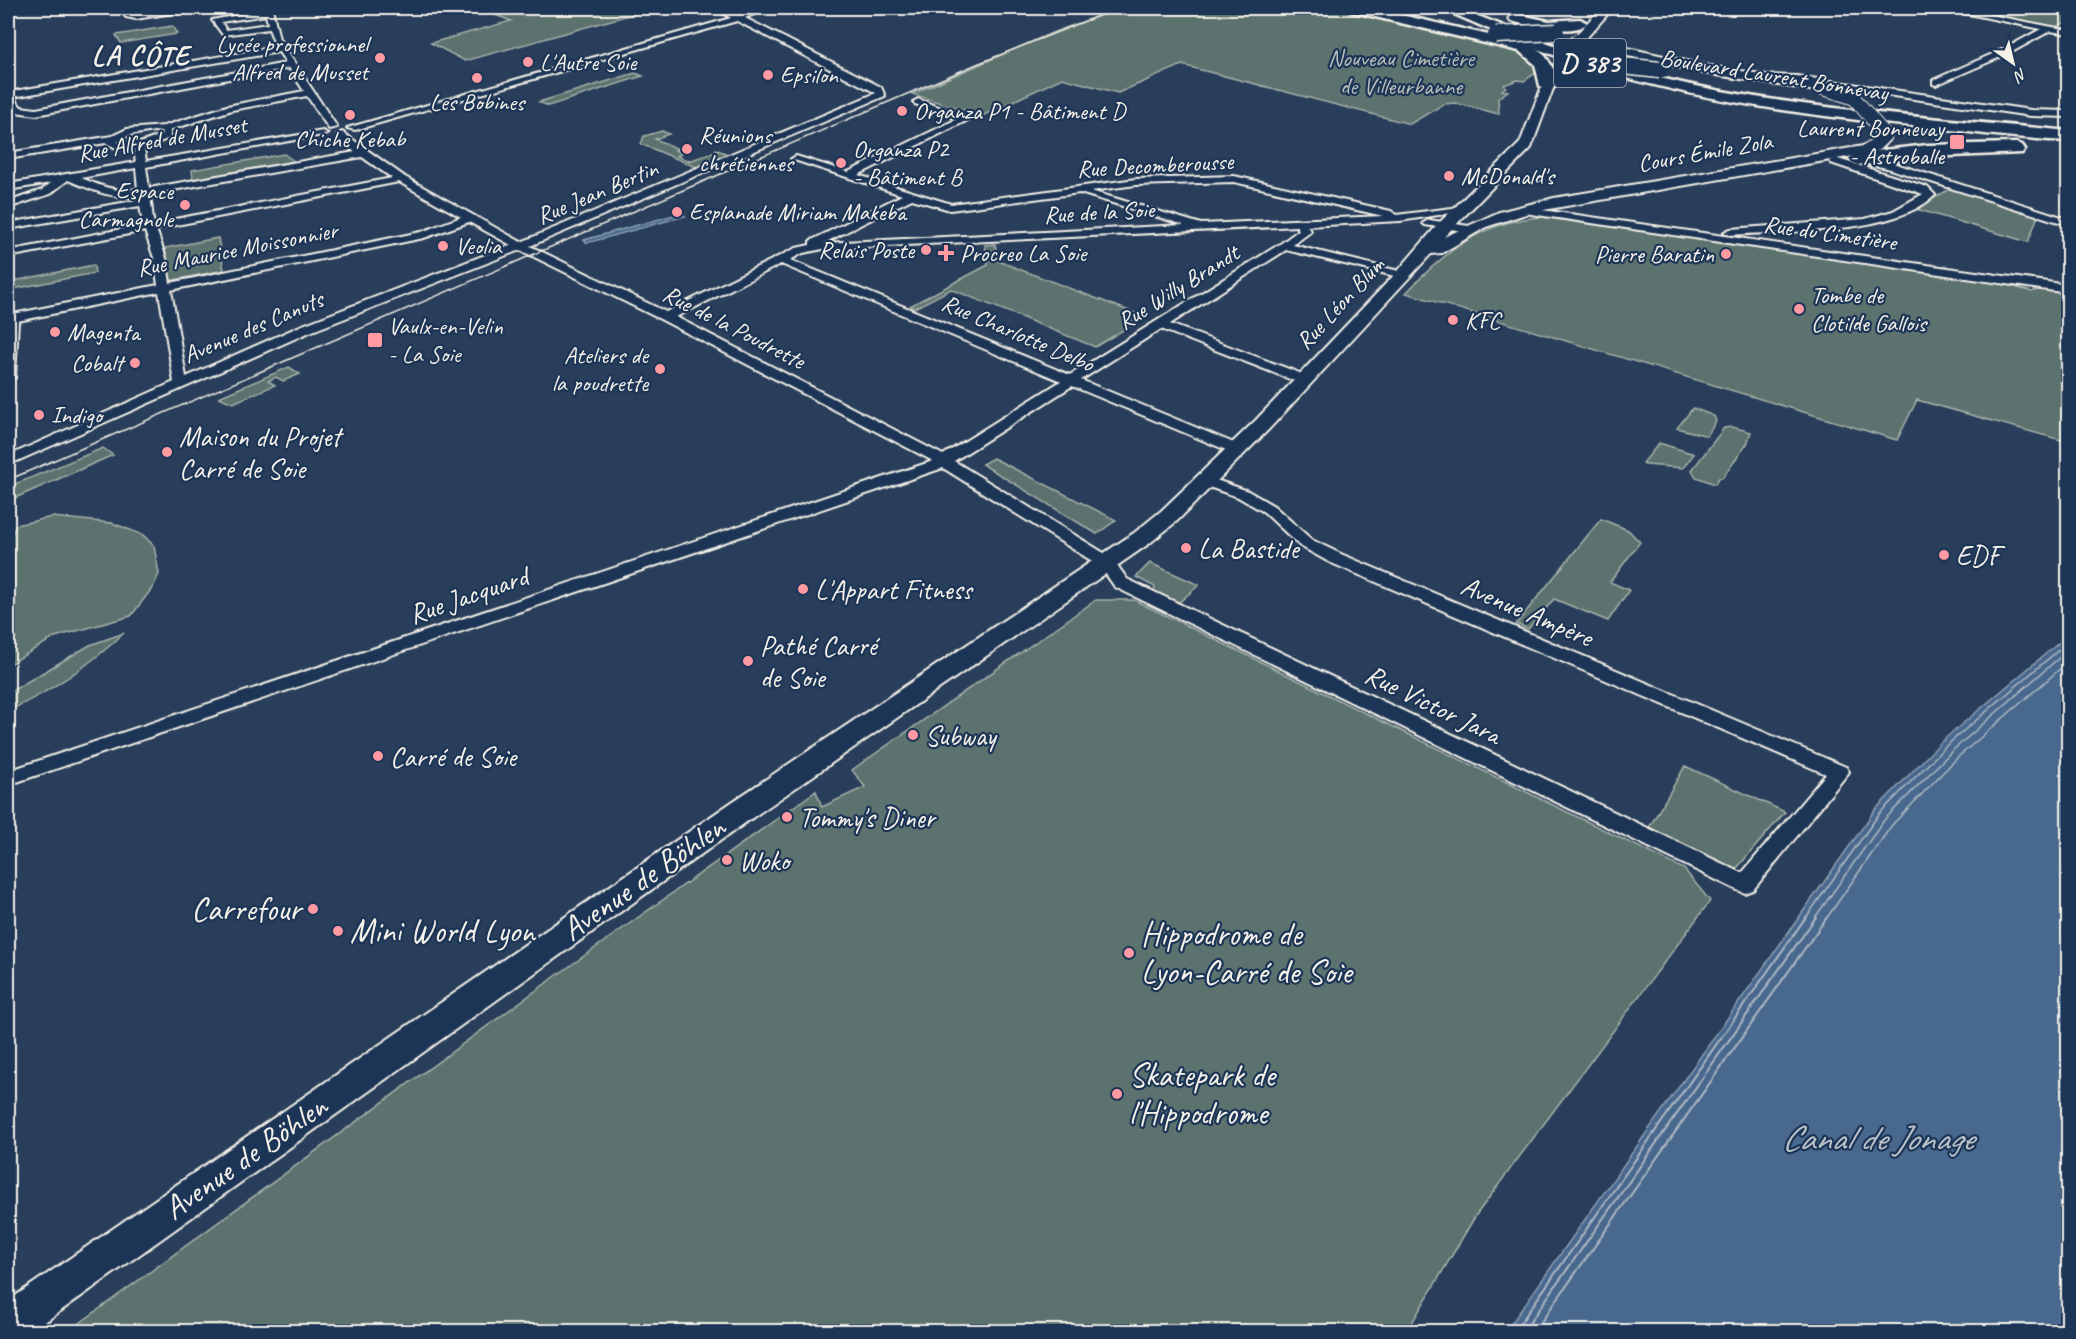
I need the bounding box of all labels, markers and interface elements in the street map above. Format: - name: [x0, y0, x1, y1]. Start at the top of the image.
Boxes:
- place label: Lycée professionnel Alfred de Musset: [216, 29, 372, 87]
- north arrow: [1983, 33, 2043, 93]
- district label: LA CÔTE: [92, 38, 193, 73]
- road number: D 383: [1554, 39, 1626, 87]
- street label: Boulevard Laurent Bonnevay: [1658, 42, 1892, 108]
- park label: Nouveau Cimetière de Villeurbanne: [1328, 43, 1476, 101]
- place label: L'Autre Soie: [540, 47, 639, 77]
- marker: Lycée professionnel Alfred de Musset: [373, 51, 387, 65]
- marker: L'Autre Soie: [521, 55, 535, 69]
- place label: Epsilon: [780, 60, 839, 90]
- text: N: [2009, 64, 2031, 87]
- marker: Epsilon: [761, 68, 775, 82]
- marker: Les Bobines: [470, 71, 484, 85]
- place label: Les Bobines: [430, 87, 527, 117]
- place label: Organza P1 - Bâtiment D: [914, 96, 1127, 126]
- marker: Organza P1 - Bâtiment D: [895, 104, 909, 118]
- marker: Chiche Kebab: [343, 108, 357, 122]
- street label: Rue Alfred de Musset: [75, 109, 251, 169]
- place label: Laurent Bonnevay - Astroballe: [1797, 113, 1946, 171]
- place label: Réunions chrétiennes: [699, 120, 796, 178]
- place label: Chiche Kebab: [295, 124, 407, 154]
- street label: Cours Émile Zola: [1636, 125, 1776, 179]
- marker: Laurent Bonnevay - Astroballe: [1948, 133, 1966, 151]
- place label: Organza P2 - Bâtiment B: [853, 134, 963, 192]
- marker: Réunions chrétiennes: [680, 142, 694, 156]
- street label: Rue Decomberousse: [1076, 146, 1236, 184]
- street label: Rue Jean Bertin: [532, 153, 663, 231]
- marker: Organza P2 - Bâtiment B: [834, 156, 848, 170]
- place label: McDonald's: [1461, 161, 1557, 191]
- marker: McDonald's: [1442, 169, 1456, 183]
- place label: Espace Carmagnole: [79, 176, 175, 234]
- street label: Rue de la Soie: [1043, 194, 1157, 230]
- place label: Esplanade Miriam Makeba: [689, 197, 908, 227]
- marker: Espace Carmagnole: [178, 198, 192, 212]
- marker: Esplanade Miriam Makeba: [670, 205, 684, 219]
- street label: Rue du Cimetière: [1762, 209, 1900, 257]
- street label: Rue Maurice Moissonnier: [134, 214, 342, 283]
- place label: Veolia: [455, 231, 503, 261]
- place label: Relais Poste: [818, 235, 916, 265]
- street label: Rue Willy Brandt: [1112, 237, 1246, 336]
- place label: Procreo La Soie: [960, 238, 1089, 268]
- marker: Veolia: [436, 239, 450, 253]
- place label: Pierre Baratin: [1595, 239, 1714, 269]
- marker: Relais Poste: [919, 243, 933, 257]
- marker: Procreo La Soie: [937, 244, 955, 262]
- marker: Pierre Baratin: [1719, 247, 1733, 261]
- street label: Rue Léon Blum: [1289, 250, 1391, 356]
- street label: Rue de la Poudrette: [658, 278, 812, 377]
- place label: Tombe de Clotilde Gallois: [1811, 280, 1929, 338]
- street label: Avenue des Canuts: [179, 283, 330, 370]
- street label: Rue Charlotte Delbo: [937, 287, 1100, 379]
- marker: Tombe de Clotilde Gallois: [1792, 302, 1806, 316]
- place label: KFC: [1465, 305, 1502, 335]
- place label: Vaulx-en-Velin - La Soie: [388, 311, 503, 369]
- marker: KFC: [1446, 313, 1460, 327]
- place label: Magenta: [67, 317, 142, 347]
- marker: Magenta: [48, 325, 62, 339]
- marker: Vaulx-en-Velin - La Soie: [366, 331, 384, 349]
- place label: Ateliers de la poudrette: [552, 340, 650, 398]
- place label: Cobalt: [71, 348, 126, 378]
- marker: Cobalt: [128, 356, 142, 370]
- marker: Ateliers de la poudrette: [653, 362, 667, 376]
- place label: Indigo: [51, 400, 105, 430]
- marker: Indigo: [32, 408, 46, 422]
- place label: Maison du Projet Carré de Soie: [179, 419, 344, 486]
- marker: Maison du Projet Carré de Soie: [160, 445, 174, 459]
- place label: La Bastide: [1198, 531, 1301, 566]
- place label: EDF: [1956, 538, 2005, 573]
- marker: La Bastide: [1179, 541, 1193, 555]
- marker: EDF: [1937, 548, 1951, 562]
- street label: Rue Jacquard: [404, 557, 536, 632]
- street label: Avenue Ampère: [1456, 568, 1600, 655]
- place label: L'Appart Fitness: [815, 572, 974, 607]
- marker: L'Appart Fitness: [796, 582, 810, 596]
- place label: Pathé Carré de Soie: [760, 628, 881, 695]
- marker: Pathé Carré de Soie: [741, 654, 755, 668]
- street label: Rue Victor Jara: [1359, 656, 1509, 753]
- place label: Subway: [925, 718, 998, 753]
- marker: Subway: [906, 728, 920, 742]
- place label: Carré de Soie: [390, 739, 518, 774]
- marker: Carré de Soie: [371, 749, 385, 763]
- place label: Tommy's Diner: [799, 800, 937, 835]
- street label: Avenue de Böhlen: [553, 805, 735, 950]
- marker: Tommy's Diner: [780, 810, 794, 824]
- place label: Woko: [739, 843, 792, 878]
- marker: Woko: [720, 853, 734, 867]
- place label: Carrefour: [191, 888, 304, 930]
- marker: Carrefour: [306, 902, 320, 916]
- place label: Mini World Lyon: [350, 910, 537, 952]
- place label: Hippodrome de Lyon-Carré de Soie: [1141, 913, 1354, 993]
- marker: Mini World Lyon: [331, 924, 345, 938]
- marker: Hippodrome de Lyon-Carré de Soie: [1122, 946, 1136, 960]
- place label: Skatepark de l'Hippodrome: [1129, 1054, 1277, 1134]
- street label: Avenue de Böhlen: [155, 1084, 337, 1229]
- marker: Skatepark de l'Hippodrome: [1110, 1087, 1124, 1101]
- water label: Canal de Jonage: [1781, 1115, 1978, 1161]

